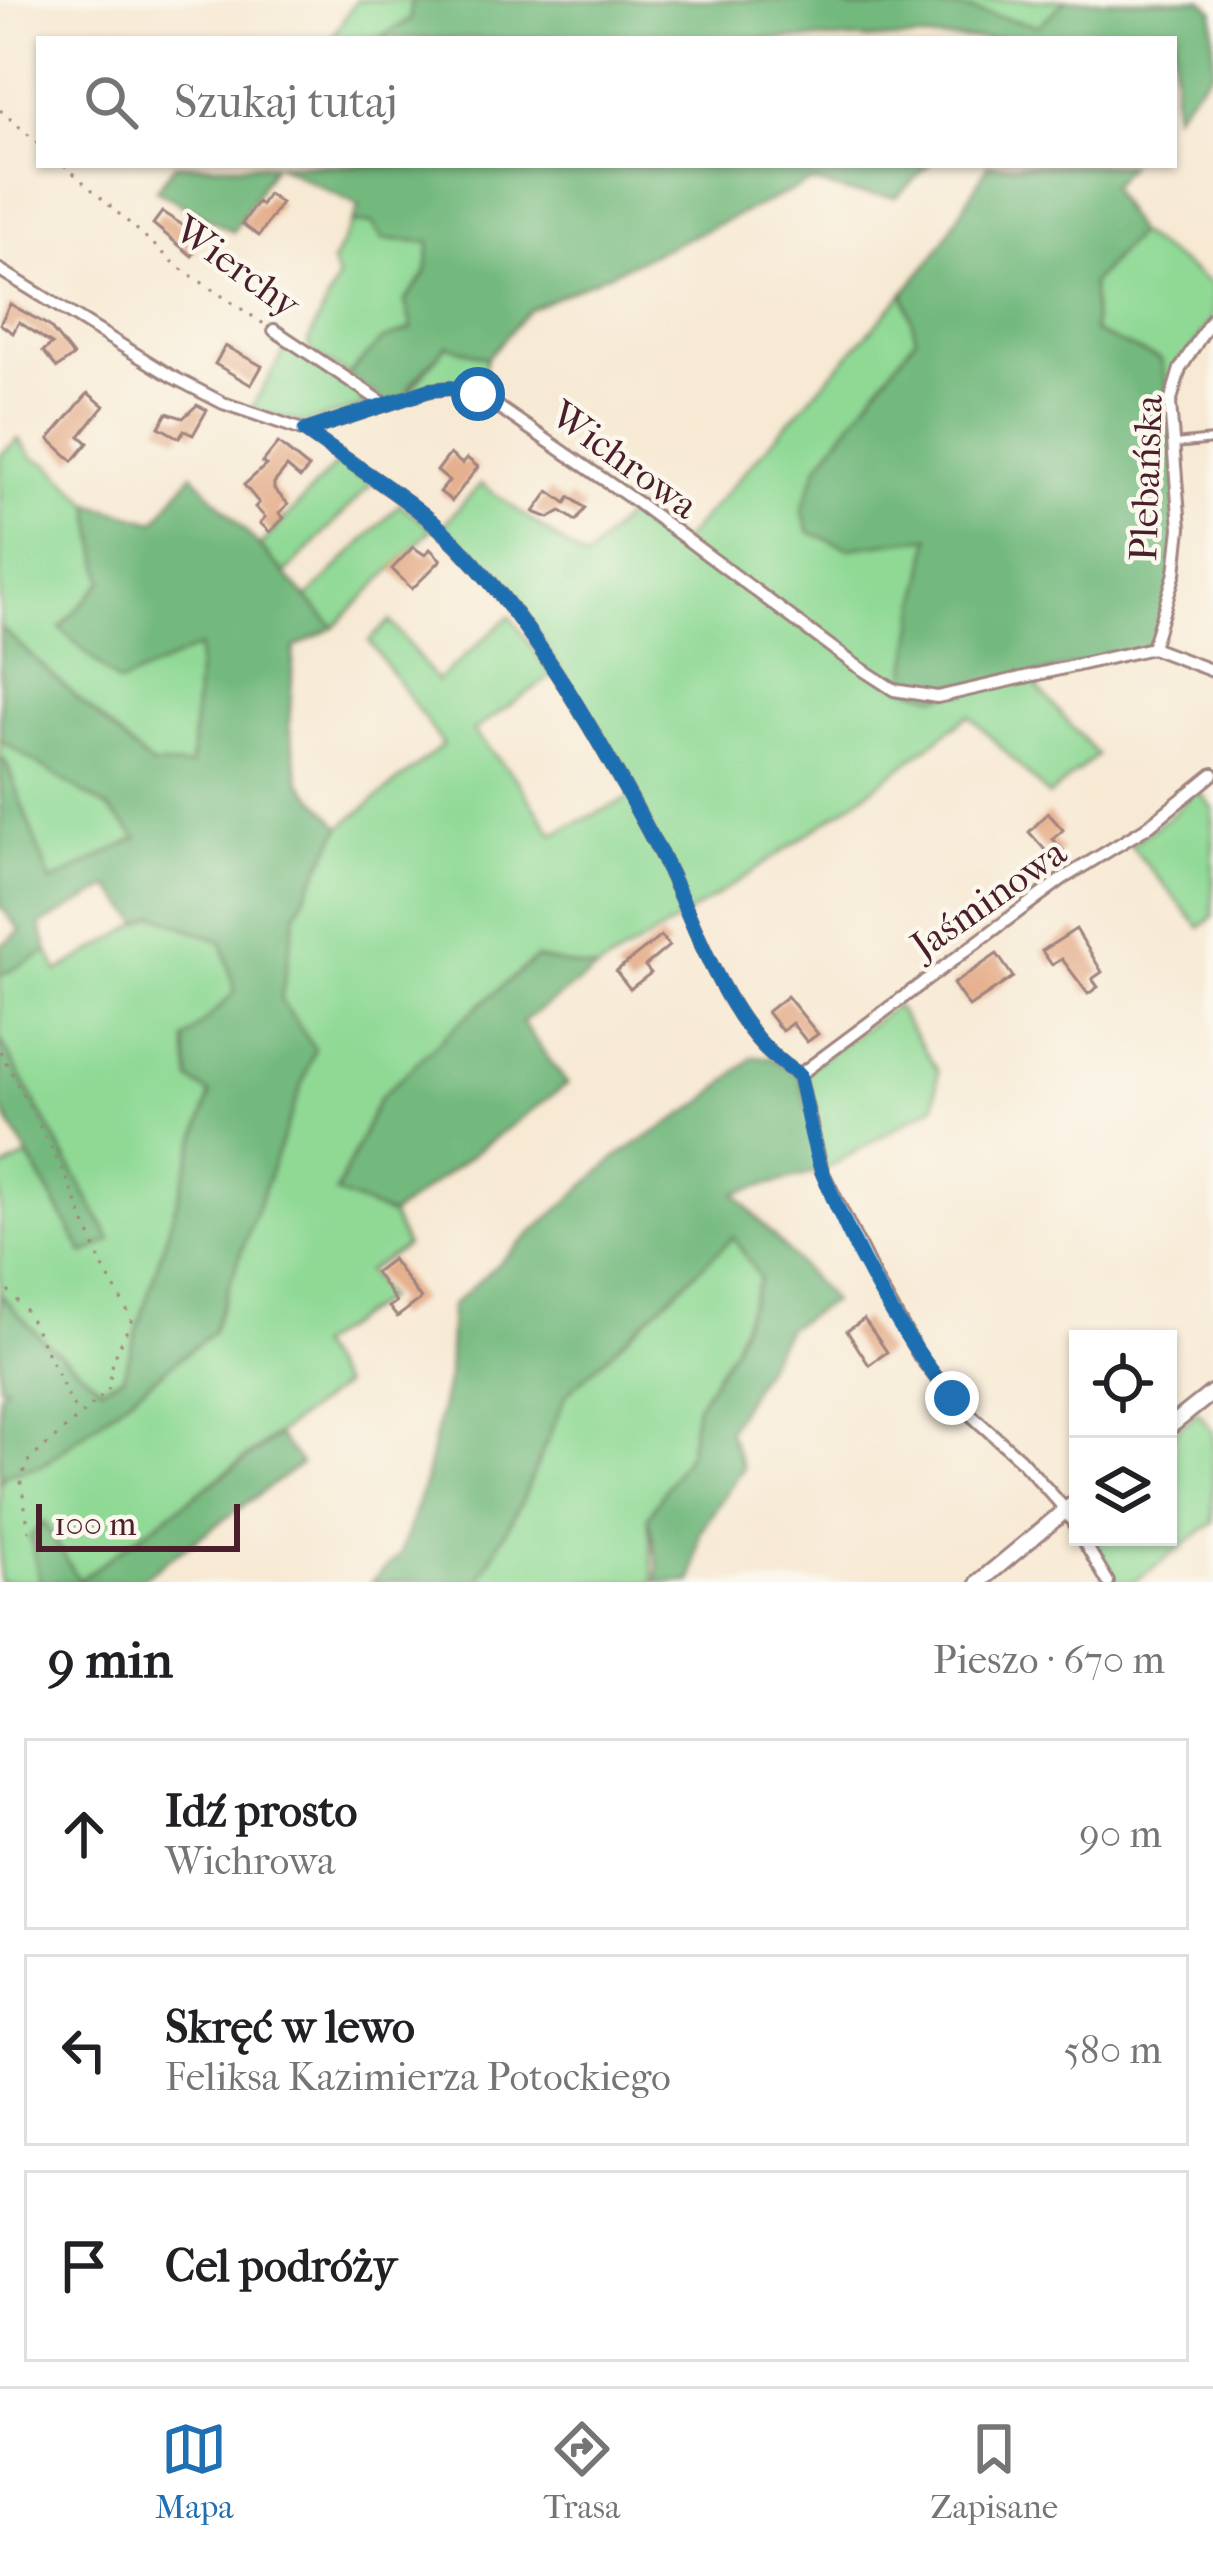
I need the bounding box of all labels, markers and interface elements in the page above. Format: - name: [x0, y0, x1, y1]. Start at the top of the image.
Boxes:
- search box: [36, 36, 1177, 168]
- icon: search: [78, 69, 144, 135]
- text: Szukaj tutaj: [174, 76, 397, 129]
- street label: Wierchy: [165, 205, 310, 328]
- route start: [451, 367, 505, 421]
- street label: Wichrowa: [541, 391, 708, 529]
- street label: Plebańska: [1120, 393, 1172, 562]
- street label: Jaśminowa: [900, 828, 1076, 971]
- map controls: [1069, 1330, 1177, 1546]
- button: locate: [1069, 1330, 1177, 1438]
- route end: [925, 1371, 979, 1425]
- button: layers: [1069, 1438, 1177, 1546]
- scale bar: [36, 1498, 240, 1551]
- text: 100 m: [54, 1505, 137, 1544]
- text: 9 min: [48, 1630, 173, 1690]
- text: Pieszo · 670 m: [933, 1637, 1165, 1683]
- text: Idź prosto: [165, 1785, 357, 1838]
- icon: ahead: [51, 1801, 117, 1867]
- text: 90 m: [1079, 1811, 1162, 1857]
- text: Wichrowa: [165, 1838, 335, 1884]
- text: Skręć w lewo: [165, 2001, 415, 2054]
- icon: left: [51, 2017, 117, 2083]
- text: 580 m: [1063, 2027, 1162, 2073]
- text: Feliksa Kazimierza Potockiego: [165, 2054, 671, 2100]
- icon: arrive: [51, 2233, 117, 2299]
- text: Cel podróży: [165, 2240, 397, 2293]
- tab: Mapa: [155, 2416, 234, 2527]
- tab: Trasa: [544, 2416, 620, 2527]
- tab: Zapisane: [930, 2416, 1058, 2527]

